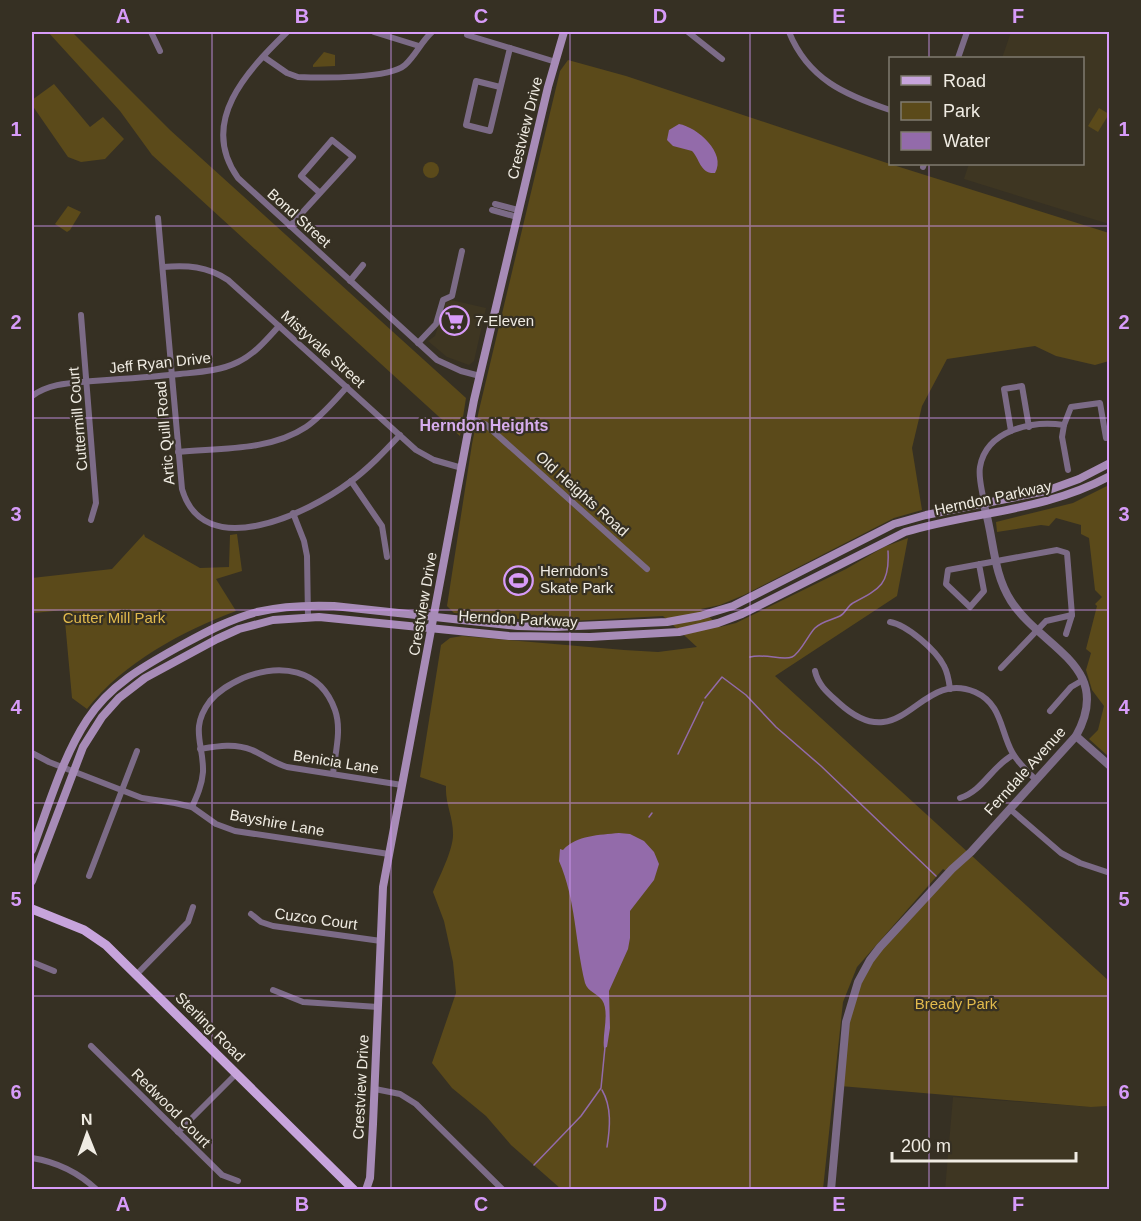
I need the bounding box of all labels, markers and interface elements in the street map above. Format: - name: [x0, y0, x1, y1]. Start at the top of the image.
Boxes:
- text: A: [116, 5, 130, 27]
- text: B: [295, 5, 309, 27]
- text: C: [474, 5, 488, 27]
- text: D: [653, 5, 667, 27]
- text: E: [832, 5, 846, 27]
- text: F: [1012, 5, 1024, 27]
- legend: [889, 57, 1084, 165]
- text: Road: [943, 71, 986, 91]
- street label: Crestview Drive: [504, 75, 545, 181]
- text: Park: [943, 101, 981, 121]
- text: 1: [10, 118, 22, 140]
- text: 1: [1118, 118, 1130, 140]
- text: Water: [943, 131, 990, 151]
- street label: Bond Street: [264, 185, 335, 251]
- supermarket icon: 7-Eleven: [438, 305, 470, 337]
- street label: Mistyvale Street: [278, 307, 369, 391]
- text: 2: [10, 311, 22, 333]
- text: 2: [1118, 311, 1130, 333]
- place label: 7-Eleven: [475, 312, 534, 329]
- street label: Jeff Ryan Drive: [108, 349, 212, 376]
- street label: Cuttermill Court: [64, 366, 91, 472]
- street label: Artic Quill Road: [151, 380, 178, 486]
- district label: Herndon Heights: [420, 417, 549, 434]
- street label: Old Heights Road: [533, 448, 632, 540]
- street label: Herndon Parkway: [933, 477, 1053, 518]
- text: 3: [10, 503, 22, 525]
- text: 3: [1118, 503, 1130, 525]
- street label: Crestview Drive: [405, 551, 440, 657]
- place label: Herndon's Skate Park: [540, 562, 614, 596]
- sports icon: Herndon's Skate Park: [503, 564, 535, 596]
- street label: Herndon Parkway: [458, 607, 578, 630]
- park label: Cutter Mill Park: [63, 609, 166, 626]
- text: 4: [10, 696, 22, 718]
- text: 4: [1118, 696, 1130, 718]
- street label: Ferndale Avenue: [980, 723, 1069, 818]
- street label: Benicia Lane: [292, 746, 380, 777]
- street label: Bayshire Lane: [228, 806, 326, 839]
- text: 5: [10, 888, 22, 910]
- text: 5: [1118, 888, 1130, 910]
- street label: Cuzco Court: [274, 904, 359, 933]
- street label: Sterling Road: [172, 989, 248, 1065]
- park label: Bready Park: [915, 995, 998, 1012]
- street label: Crestview Drive: [349, 1034, 372, 1140]
- street label: Redwood Court: [128, 1065, 215, 1151]
- text: 6: [10, 1081, 22, 1103]
- text: 6: [1118, 1081, 1130, 1103]
- north arrow: [57, 1104, 117, 1164]
- text: N: [81, 1111, 93, 1128]
- scale bar: [892, 1125, 1076, 1163]
- text: 200 m: [901, 1136, 951, 1156]
- text: A: [116, 1193, 130, 1215]
- text: B: [295, 1193, 309, 1215]
- text: C: [474, 1193, 488, 1215]
- text: D: [653, 1193, 667, 1215]
- text: E: [832, 1193, 846, 1215]
- text: F: [1012, 1193, 1024, 1215]

